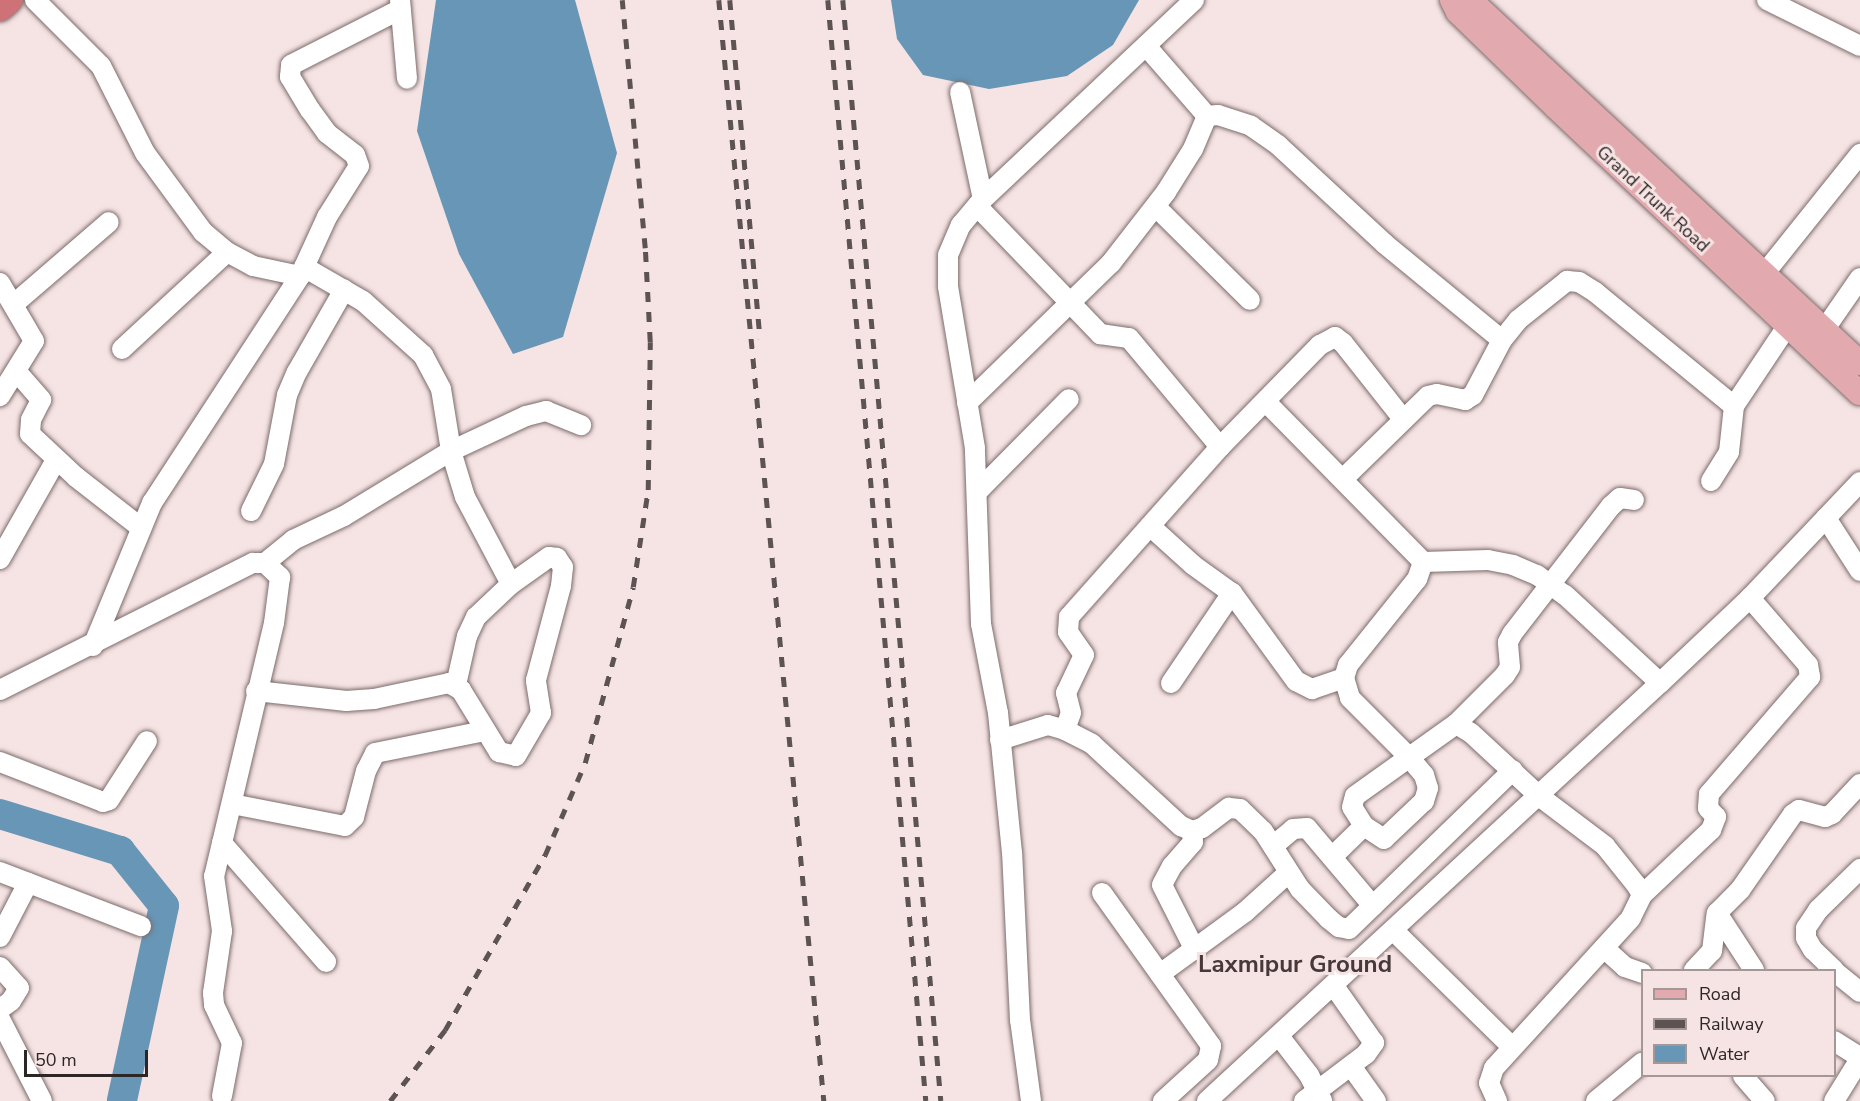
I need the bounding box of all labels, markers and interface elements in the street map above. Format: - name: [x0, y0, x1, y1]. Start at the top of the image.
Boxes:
- street label: Grand Trunk Road: [1592, 141, 1714, 257]
- district label: Laxmipur Ground: [1198, 951, 1392, 979]
- legend: [1641, 969, 1836, 1077]
- text: Road: [1699, 982, 1741, 1006]
- text: Railway: [1699, 1012, 1764, 1036]
- scale bar: [27, 1038, 152, 1076]
- text: Water: [1699, 1042, 1750, 1066]
- text: 50 m: [35, 1048, 77, 1072]

